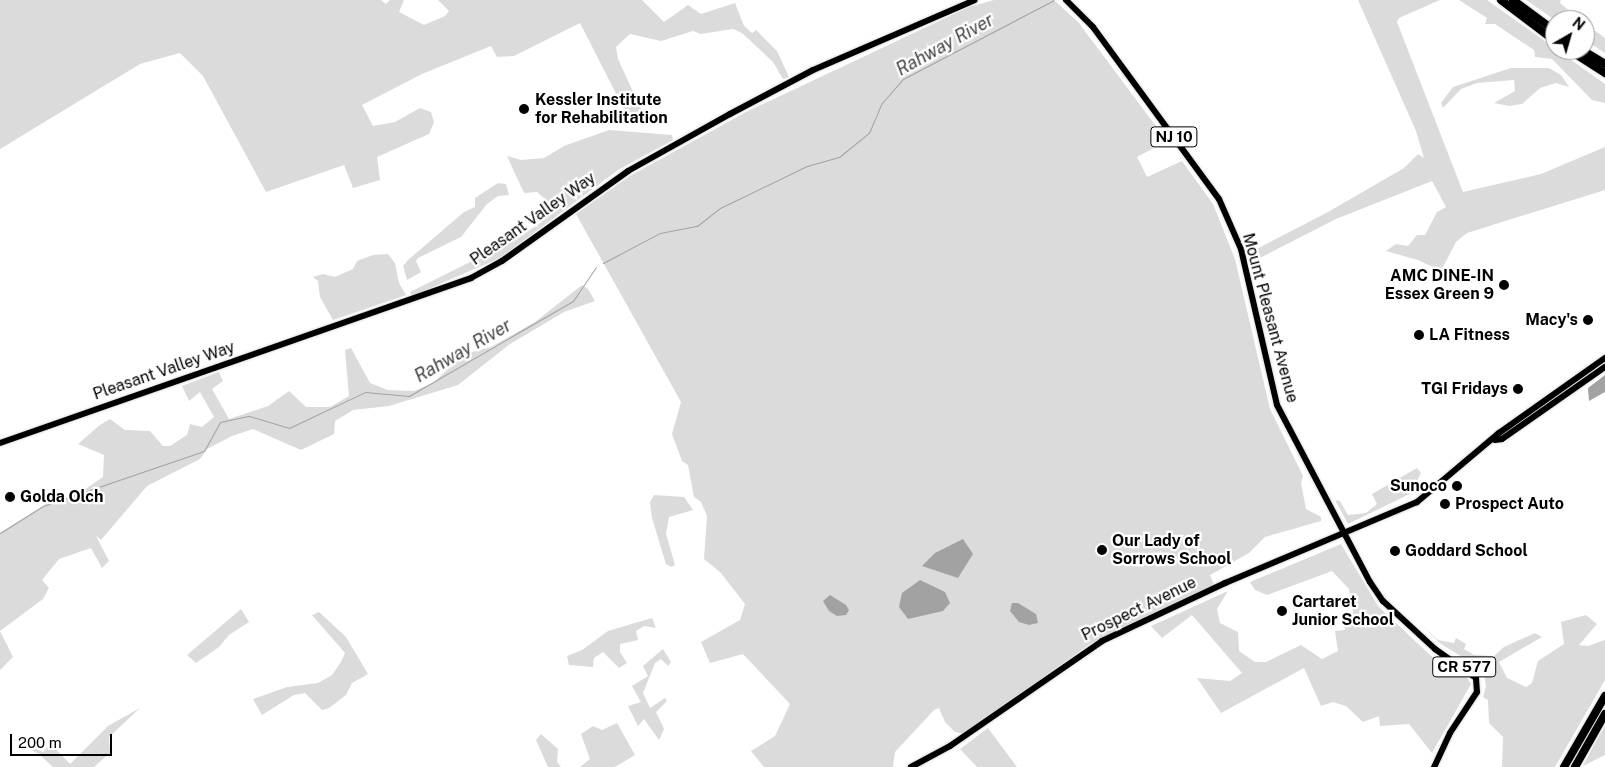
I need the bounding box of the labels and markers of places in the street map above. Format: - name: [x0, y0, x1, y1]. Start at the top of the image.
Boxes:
- place label: Kessler Institute for Rehabilitation: [535, 90, 668, 128]
- marker: Kessler Institute for Rehabilitation: [517, 102, 531, 116]
- place label: AMC DINE-IN Essex Green 9: [1385, 266, 1494, 304]
- marker: AMC DINE-IN Essex Green 9: [1498, 279, 1510, 291]
- place label: Macy's: [1525, 310, 1578, 330]
- marker: Macy's: [1582, 314, 1594, 326]
- place label: LA Fitness: [1429, 325, 1510, 345]
- marker: LA Fitness: [1413, 329, 1425, 341]
- place label: TGI Fridays: [1421, 379, 1508, 399]
- marker: TGI Fridays: [1512, 383, 1524, 395]
- place label: Sunoco: [1390, 476, 1447, 496]
- marker: Sunoco: [1451, 480, 1463, 492]
- place label: Golda Olch: [20, 487, 103, 507]
- marker: Golda Olch: [4, 491, 16, 503]
- place label: Prospect Auto: [1455, 494, 1564, 514]
- marker: Prospect Auto: [1439, 498, 1451, 510]
- place label: Our Lady of Sorrows School: [1112, 531, 1232, 569]
- place label: Goddard School: [1405, 541, 1528, 561]
- marker: Our Lady of Sorrows School: [1096, 544, 1108, 556]
- marker: Goddard School: [1389, 545, 1401, 557]
- place label: Cartaret Junior School: [1292, 592, 1394, 630]
- marker: Cartaret Junior School: [1276, 605, 1288, 617]

